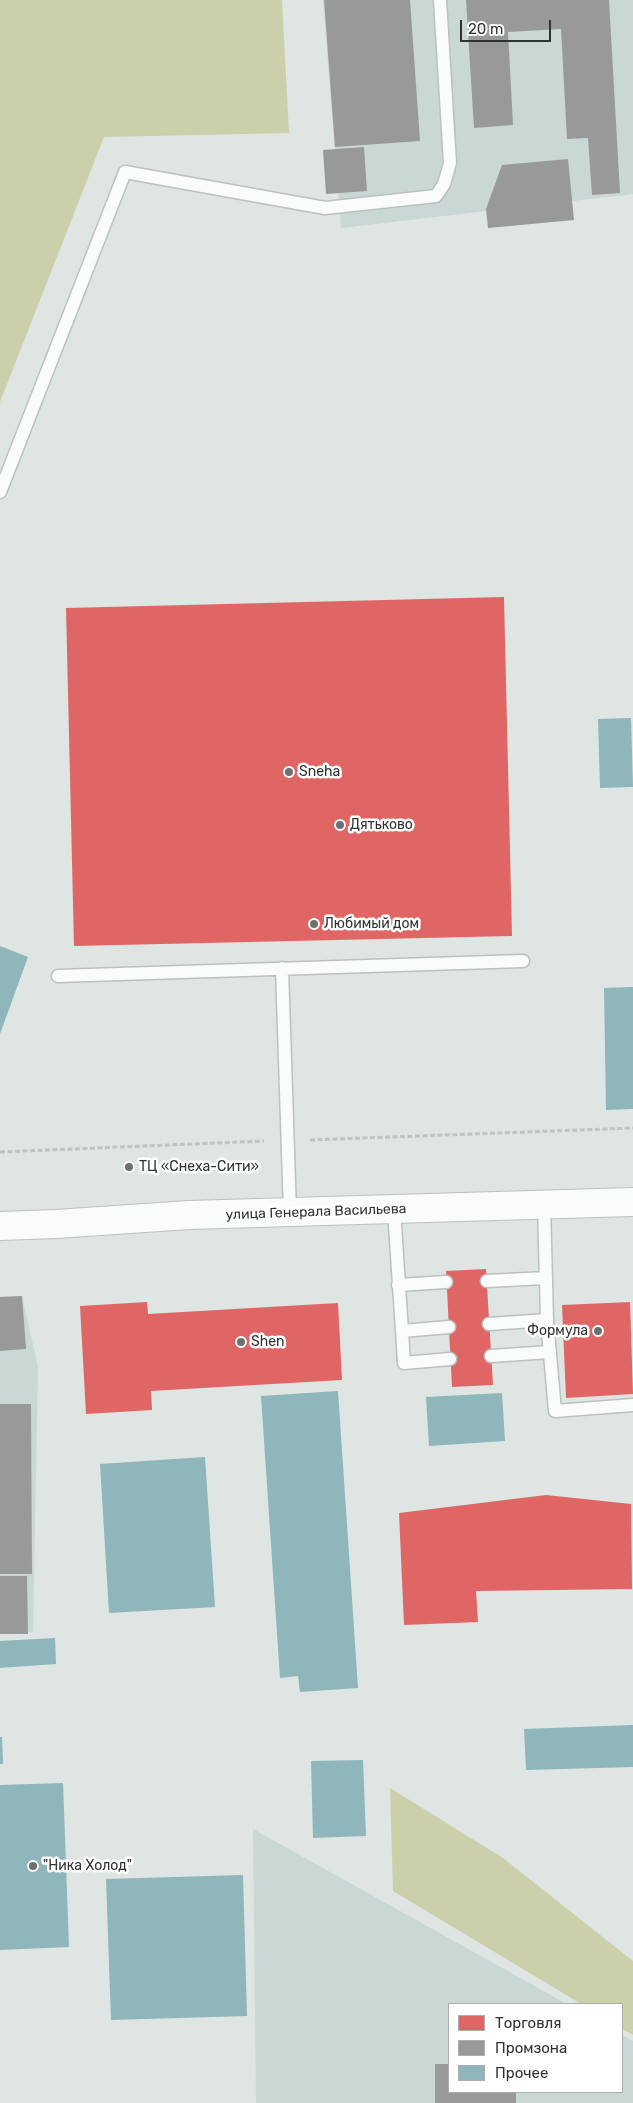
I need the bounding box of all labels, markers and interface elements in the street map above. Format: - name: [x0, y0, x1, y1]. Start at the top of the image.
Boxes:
- scale bar: [463, 10, 554, 42]
- text: 20 m: [468, 20, 503, 38]
- place label: Sneha: [299, 764, 340, 780]
- marker: Sneha: [283, 766, 295, 778]
- place label: Дятьково: [350, 817, 413, 833]
- marker: Дятьково: [334, 819, 346, 831]
- place label: Любимый дом: [324, 916, 419, 932]
- marker: Любимый дом: [308, 918, 320, 930]
- place label: ТЦ «Снеха-Сити»: [139, 1159, 259, 1175]
- marker: ТЦ «Снеха-Сити»: [123, 1161, 135, 1173]
- street label: улица Генерала Васильева: [225, 1200, 407, 1224]
- place label: Формула: [527, 1323, 588, 1339]
- marker: Формула: [592, 1325, 604, 1337]
- place label: Shen: [251, 1334, 285, 1350]
- marker: Shen: [235, 1336, 247, 1348]
- place label: "Ника Холод": [43, 1858, 132, 1874]
- marker: "Ника Холод": [27, 1860, 39, 1872]
- legend: [448, 2003, 623, 2093]
- text: Торговля: [495, 2014, 561, 2032]
- text: Промзона: [495, 2039, 567, 2057]
- text: Прочее: [495, 2064, 548, 2082]

